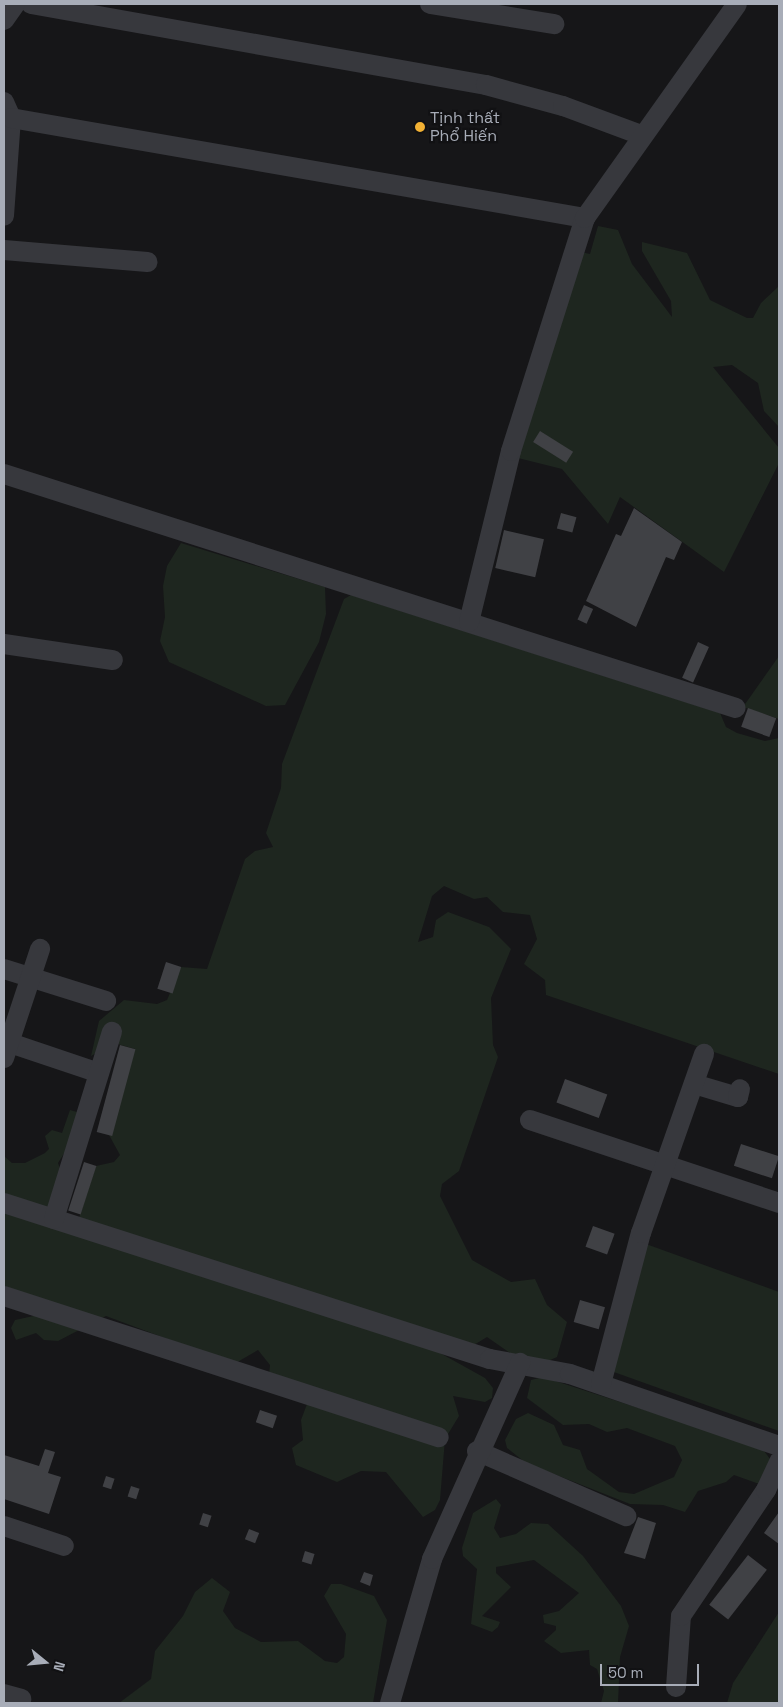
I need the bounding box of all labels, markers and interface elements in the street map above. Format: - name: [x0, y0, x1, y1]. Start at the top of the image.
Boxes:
- place label: Tịnh thất Phổ Hiến: [430, 108, 500, 146]
- marker: Tịnh thất Phổ Hiến: [414, 121, 426, 133]
- north arrow: [20, 1637, 70, 1687]
- scale bar: [603, 1654, 702, 1686]
- text: N: [49, 1659, 69, 1673]
- text: 50 m: [608, 1663, 643, 1682]

